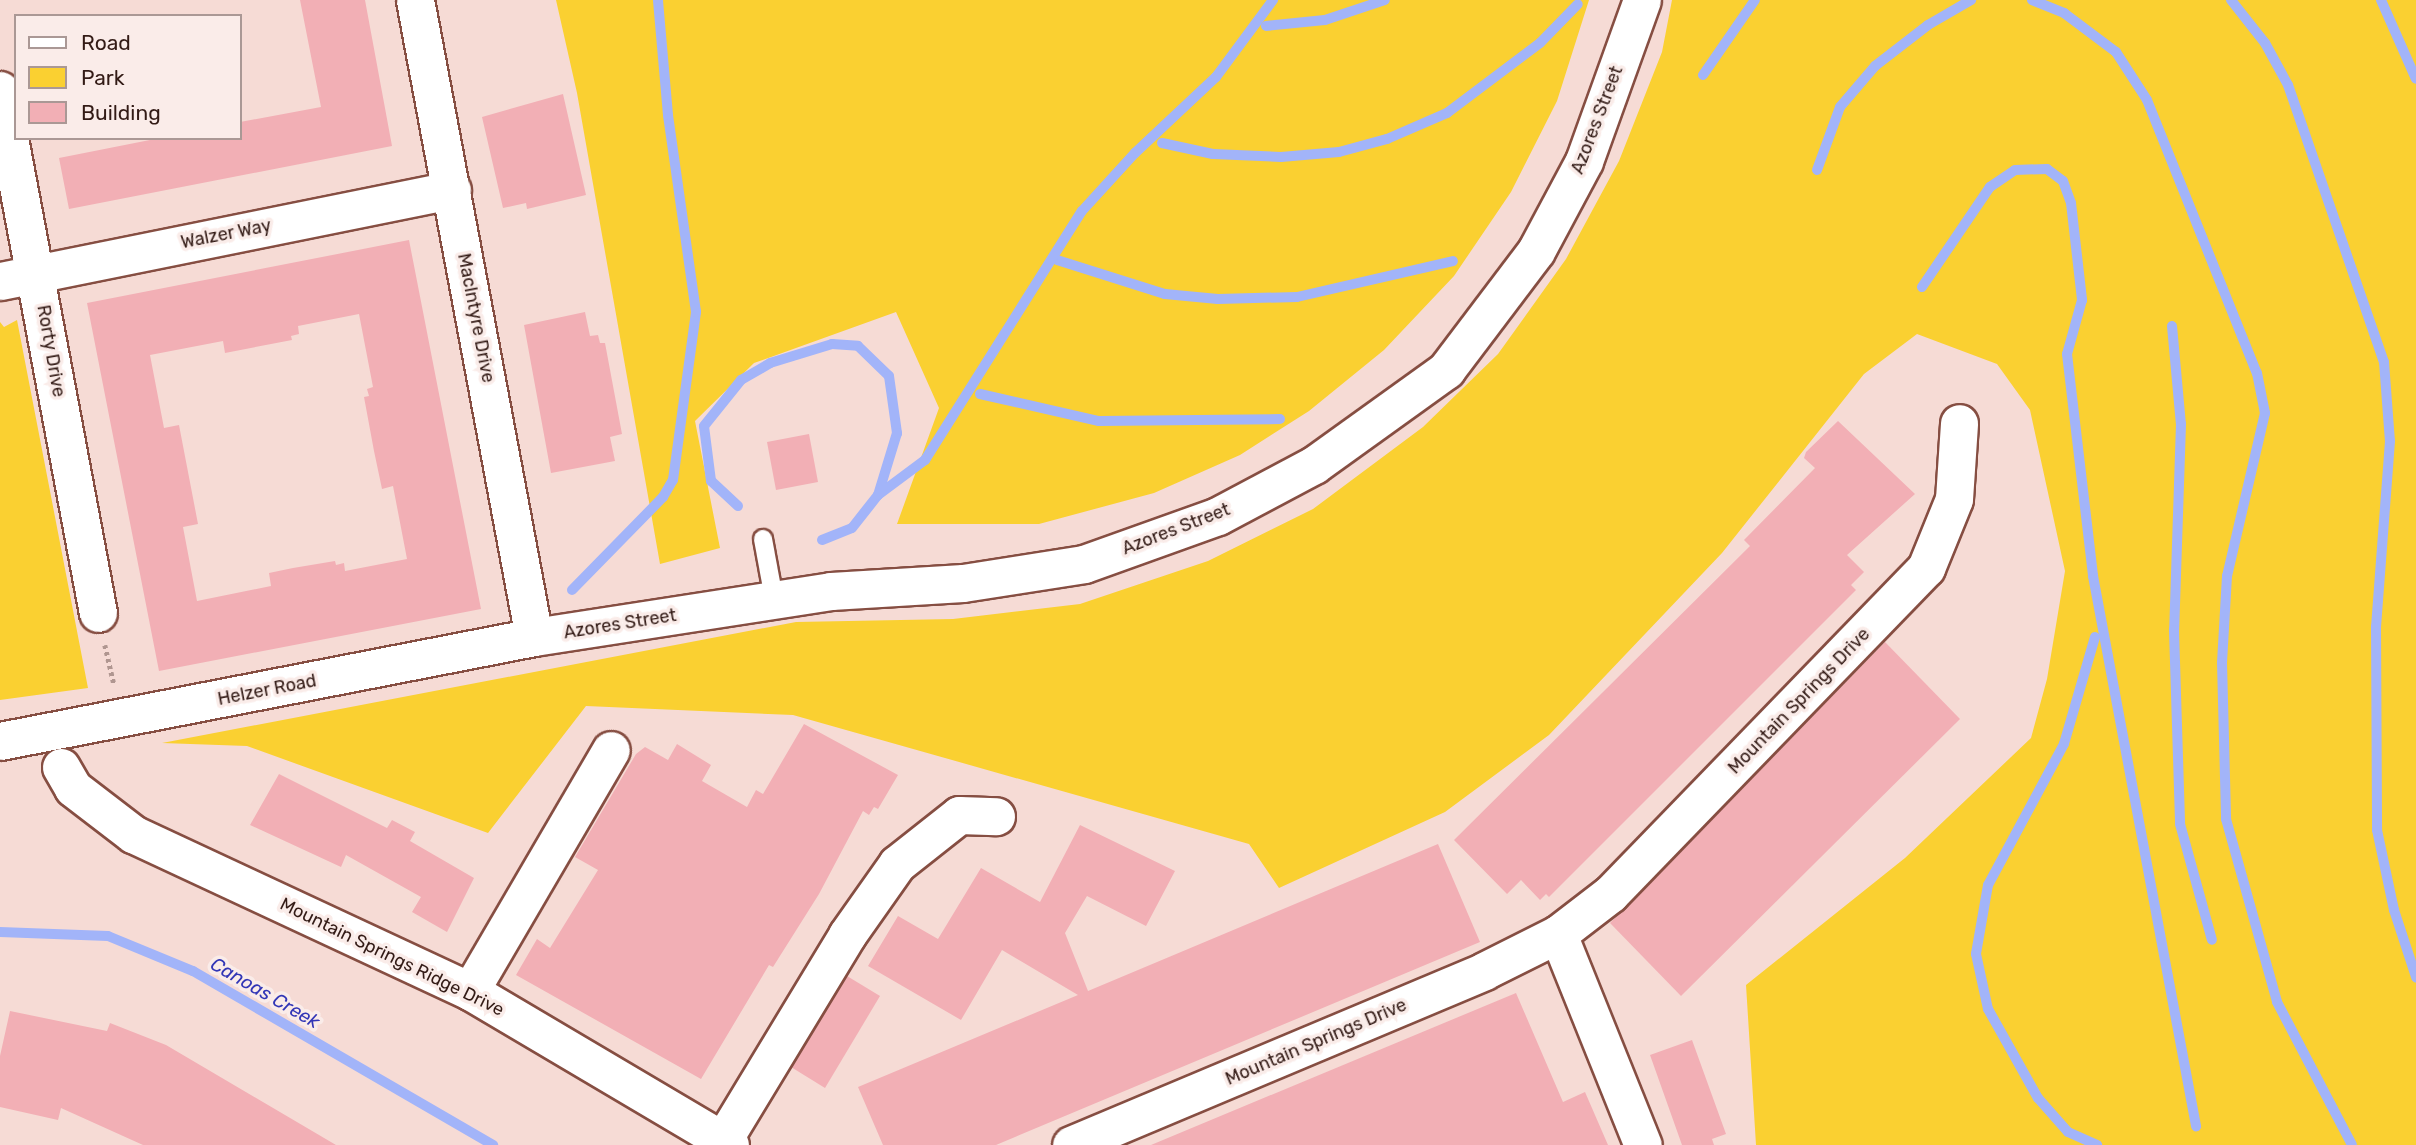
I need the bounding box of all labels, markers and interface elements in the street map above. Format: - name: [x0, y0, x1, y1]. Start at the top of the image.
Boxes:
- legend: [14, 14, 242, 140]
- text: Road: [81, 30, 131, 55]
- street label: Azores Street: [1567, 63, 1627, 177]
- text: Park: [81, 65, 125, 90]
- text: Building: [81, 100, 161, 125]
- street label: Walzer Way: [179, 215, 273, 253]
- street label: MacIntyre Drive: [453, 251, 499, 385]
- street label: Rorty Drive: [32, 303, 70, 399]
- street label: Azores Street: [1119, 499, 1233, 559]
- street label: Azores Street: [562, 604, 678, 644]
- street label: Mountain Springs Drive: [1724, 624, 1874, 778]
- street label: Helzer Road: [216, 670, 318, 710]
- street label: Mountain Springs Ridge Drive: [276, 893, 508, 1021]
- water label: Canoas Creek: [206, 953, 324, 1033]
- street label: Mountain Springs Drive: [1222, 994, 1410, 1090]

